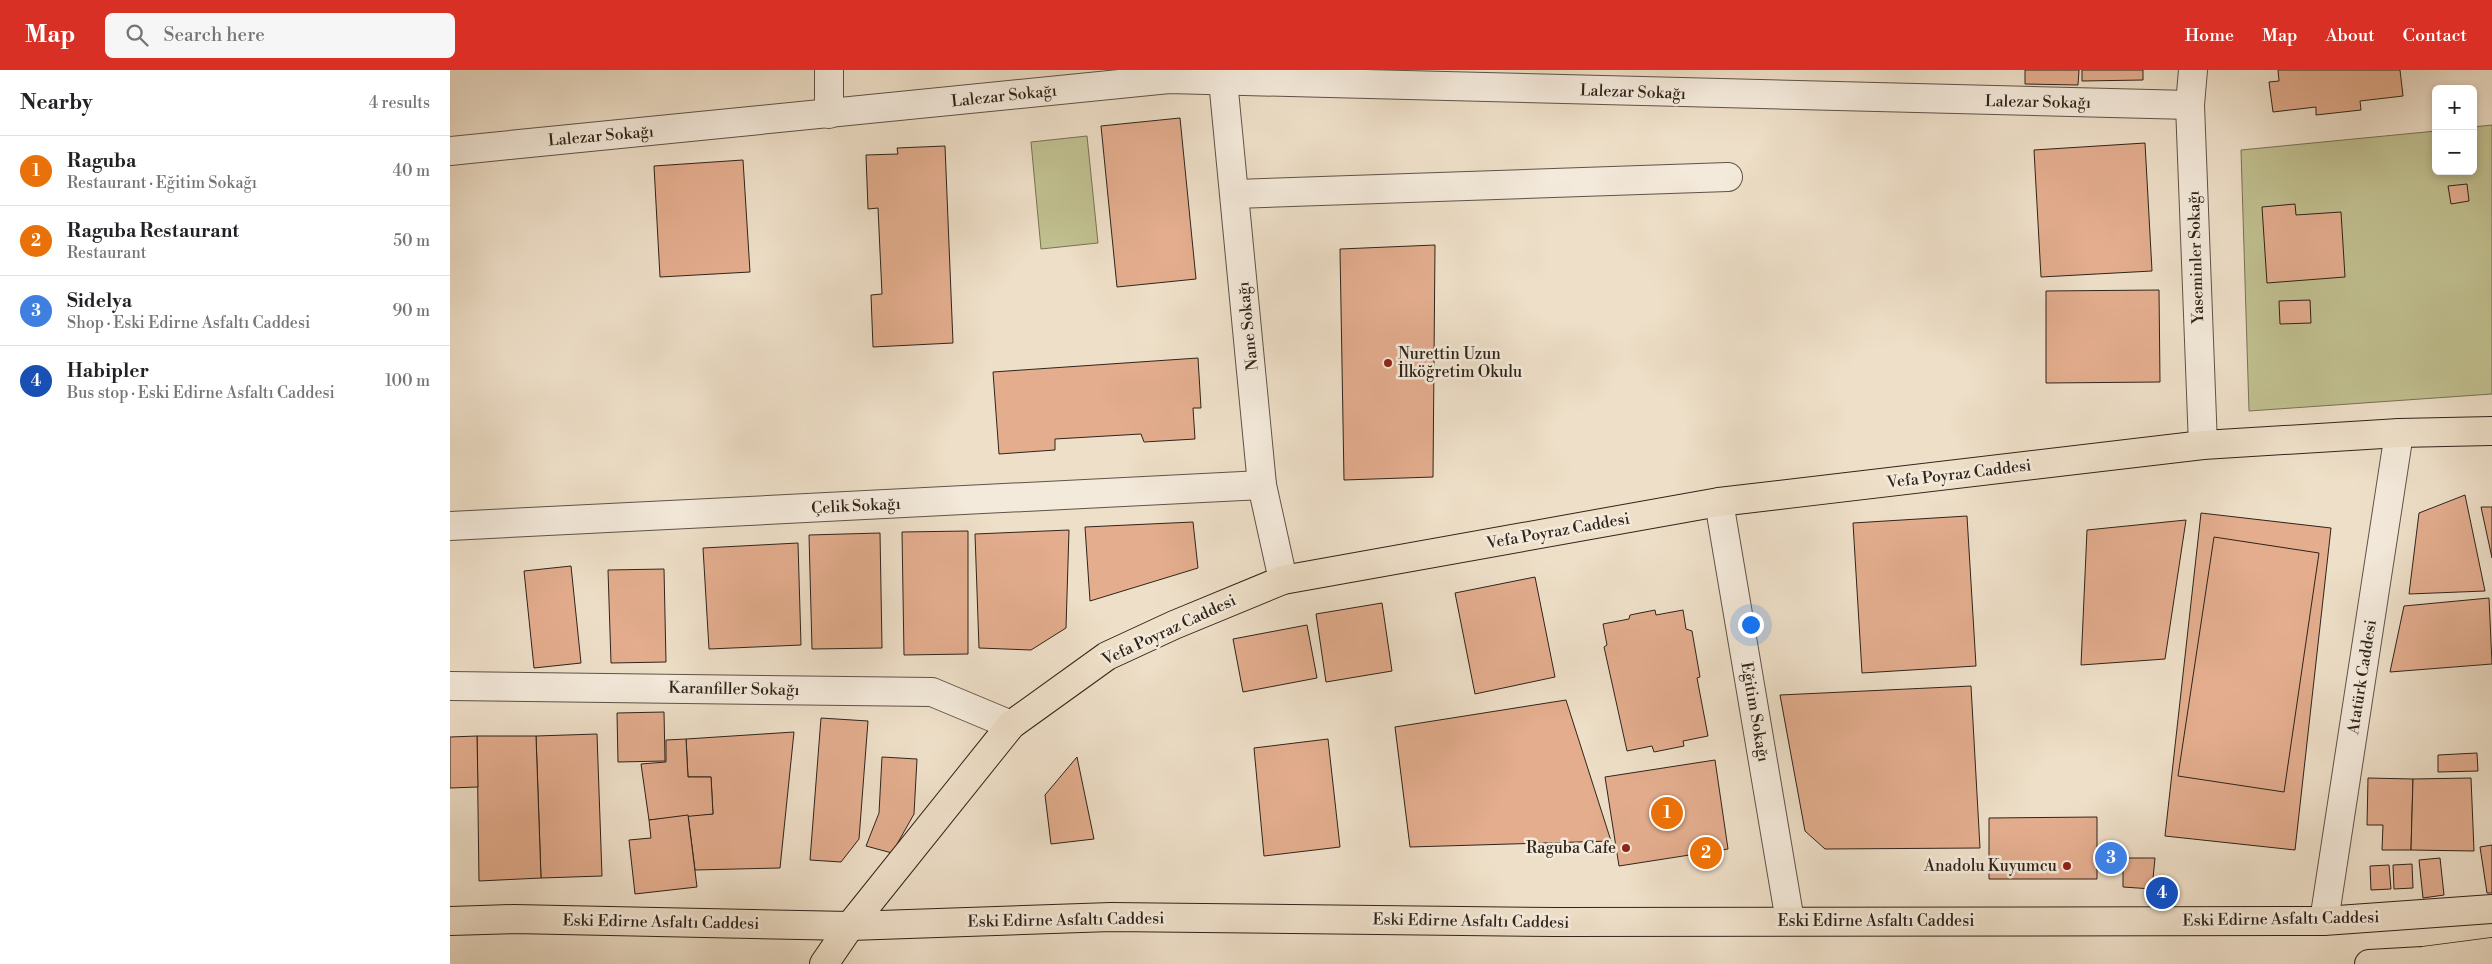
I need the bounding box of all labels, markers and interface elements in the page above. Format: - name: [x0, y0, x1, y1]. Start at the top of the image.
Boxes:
- search box: [105, 13, 455, 58]
- text: Map: [25, 20, 75, 50]
- icon: search: [123, 21, 151, 49]
- text: Search here: [163, 23, 265, 47]
- text: Home: [2185, 24, 2234, 47]
- text: Map: [2262, 24, 2298, 47]
- text: About: [2326, 24, 2375, 47]
- text: Contact: [2403, 24, 2467, 47]
- street label: Lalezar Sokağı: [1580, 80, 1686, 104]
- street label: Lalezar Sokağı: [950, 81, 1058, 111]
- map controls: [2432, 85, 2477, 175]
- button: +: [2432, 85, 2477, 130]
- text: Nearby: [20, 90, 93, 116]
- street label: Lalezar Sokağı: [1985, 91, 2091, 113]
- text: 4 results: [369, 93, 430, 113]
- street label: Lalezar Sokağı: [547, 121, 655, 151]
- button: −: [2432, 130, 2477, 175]
- text: Raguba: [67, 149, 136, 173]
- text: 1: [32, 161, 40, 181]
- text: 40 m: [393, 161, 430, 181]
- text: Restaurant · Eğitim Sokağı: [67, 173, 257, 193]
- street label: Yaseminler Sokağı: [2184, 190, 2208, 325]
- text: Raguba Restaurant: [67, 219, 239, 243]
- text: 2: [31, 231, 41, 251]
- text: 50 m: [393, 231, 430, 251]
- text: Restaurant: [67, 243, 146, 263]
- street label: Nane Sokağı: [1233, 281, 1263, 371]
- text: Sidelya: [67, 289, 132, 313]
- text: 3: [31, 301, 41, 321]
- text: 90 m: [392, 301, 430, 321]
- text: Shop · Eski Edirne Asfaltı Caddesi: [67, 313, 310, 333]
- place label: Nurettin Uzun İlköğretim Okulu: [1398, 344, 1522, 382]
- marker: Nurettin Uzun İlköğretim Okulu: [1382, 357, 1394, 369]
- text: Habipler: [67, 359, 149, 383]
- text: 4: [31, 371, 41, 391]
- text: 100 m: [385, 371, 430, 391]
- text: Bus stop · Eski Edirne Asfaltı Caddesi: [67, 383, 335, 403]
- street label: Vefa Poyraz Caddesi: [1885, 455, 2032, 493]
- street label: Çelik Sokağı: [811, 494, 901, 518]
- street label: Vefa Poyraz Caddesi: [1484, 509, 1631, 554]
- street label: Vefa Poyraz Caddesi: [1098, 590, 1239, 670]
- your location: [1738, 612, 1764, 638]
- street label: Atatürk Caddesi: [2343, 618, 2381, 737]
- street label: Eğitim Sokağı: [1736, 660, 1774, 764]
- street label: Karanfiller Sokağı: [668, 678, 800, 700]
- pin: 1: [1651, 794, 1683, 832]
- pin: 2: [1690, 834, 1722, 872]
- place label: Raguba Cafe: [1526, 838, 1616, 858]
- pin: 3: [2095, 839, 2127, 877]
- marker: Raguba Cafe: [1620, 842, 1632, 854]
- place label: Anadolu Kuyumcu: [1923, 856, 2057, 876]
- marker: Anadolu Kuyumcu: [2061, 860, 2073, 872]
- pin: 4: [2146, 874, 2178, 912]
- street label: Eski Edirne Asfaltı Caddesi: [2182, 907, 2380, 931]
- street label: Eski Edirne Asfaltı Caddesi: [967, 908, 1165, 932]
- street label: Eski Edirne Asfaltı Caddesi: [1372, 909, 1570, 933]
- street label: Eski Edirne Asfaltı Caddesi: [562, 910, 760, 934]
- street label: Eski Edirne Asfaltı Caddesi: [1778, 911, 1974, 931]

